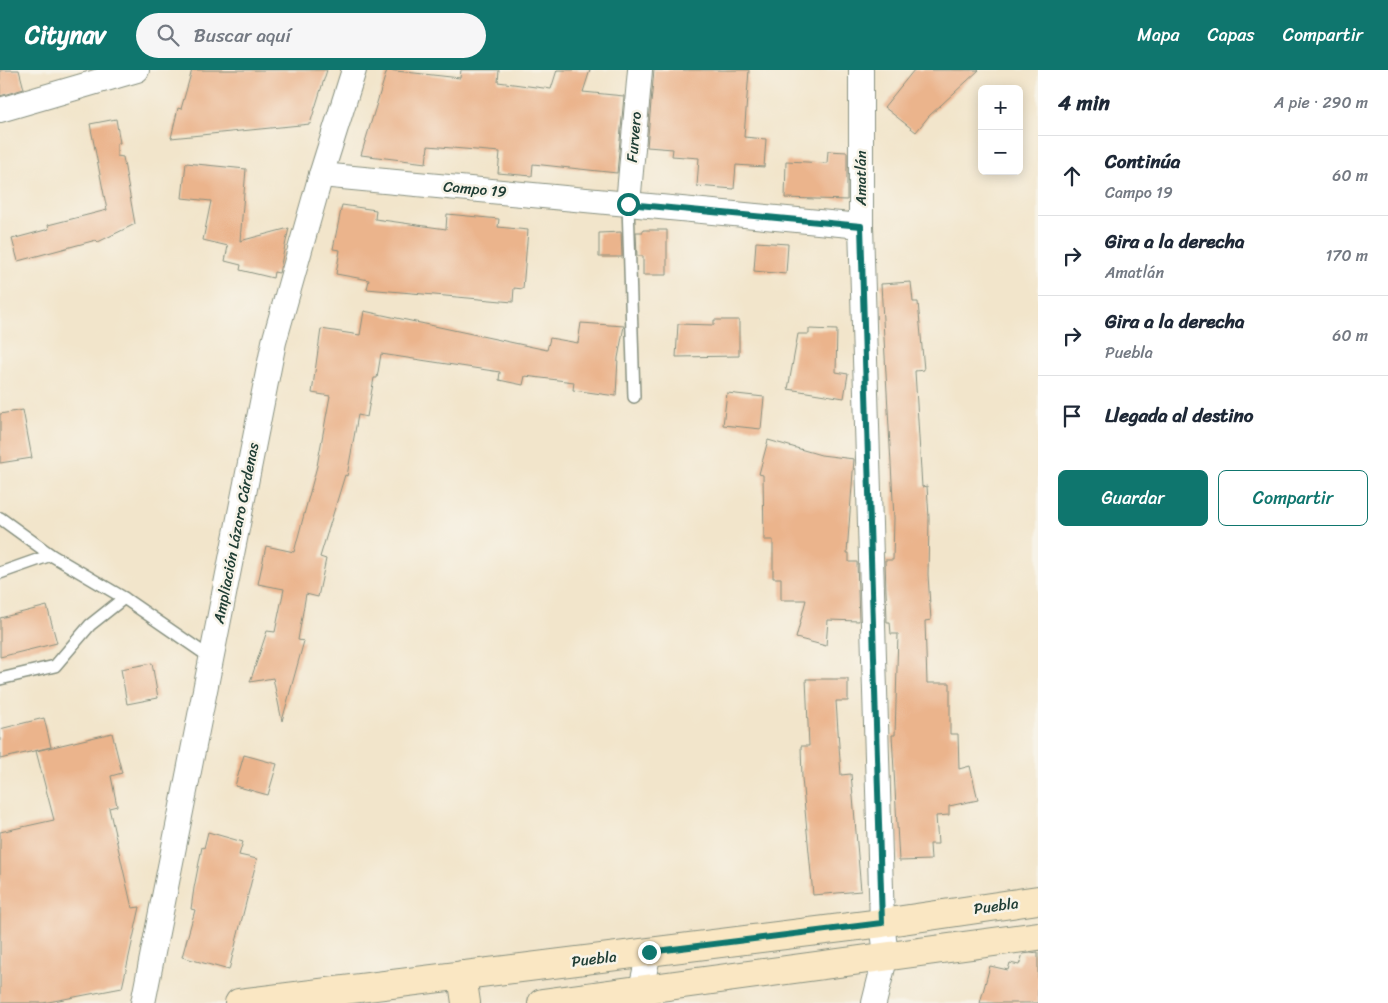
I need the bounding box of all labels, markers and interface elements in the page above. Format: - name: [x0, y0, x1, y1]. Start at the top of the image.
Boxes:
- search box: [136, 13, 486, 58]
- text: Citynav: [25, 14, 106, 56]
- text: Buscar aquí: [194, 19, 291, 52]
- text: Mapa: [1137, 19, 1180, 51]
- text: Capas: [1208, 19, 1255, 51]
- text: Compartir: [1283, 19, 1363, 51]
- icon: search: [154, 21, 182, 49]
- text: 4 min: [1058, 84, 1110, 122]
- map controls: [978, 85, 1023, 175]
- button: +: [978, 85, 1023, 130]
- text: A pie · 290 m: [1274, 88, 1368, 117]
- street label: Furvero: [619, 110, 649, 163]
- button: −: [978, 130, 1023, 175]
- text: Continúa: [1105, 145, 1180, 178]
- street label: Amatlán: [848, 150, 874, 207]
- text: 60 m: [1332, 161, 1368, 190]
- icon: ahead: [1058, 162, 1086, 190]
- street label: Campo 19: [442, 173, 508, 205]
- text: Campo 19: [1105, 178, 1173, 207]
- route start: [617, 193, 640, 216]
- text: Gira a la derecha: [1105, 225, 1244, 258]
- text: 170 m: [1325, 241, 1368, 270]
- icon: right: [1058, 242, 1086, 270]
- text: Amatlán: [1105, 258, 1164, 287]
- text: Gira a la derecha: [1105, 305, 1244, 338]
- text: 60 m: [1332, 321, 1368, 350]
- icon: right: [1058, 322, 1086, 350]
- text: Puebla: [1105, 338, 1153, 367]
- text: Llegada al destino: [1105, 399, 1254, 432]
- icon: arrive: [1058, 402, 1086, 430]
- street label: Ampliación Lázaro Cárdenas: [205, 440, 266, 627]
- button: Guardar: [1058, 470, 1208, 526]
- button: Compartir: [1218, 470, 1368, 526]
- street label: Puebla: [972, 890, 1020, 922]
- route end: [638, 941, 661, 964]
- street label: Puebla: [570, 943, 618, 975]

